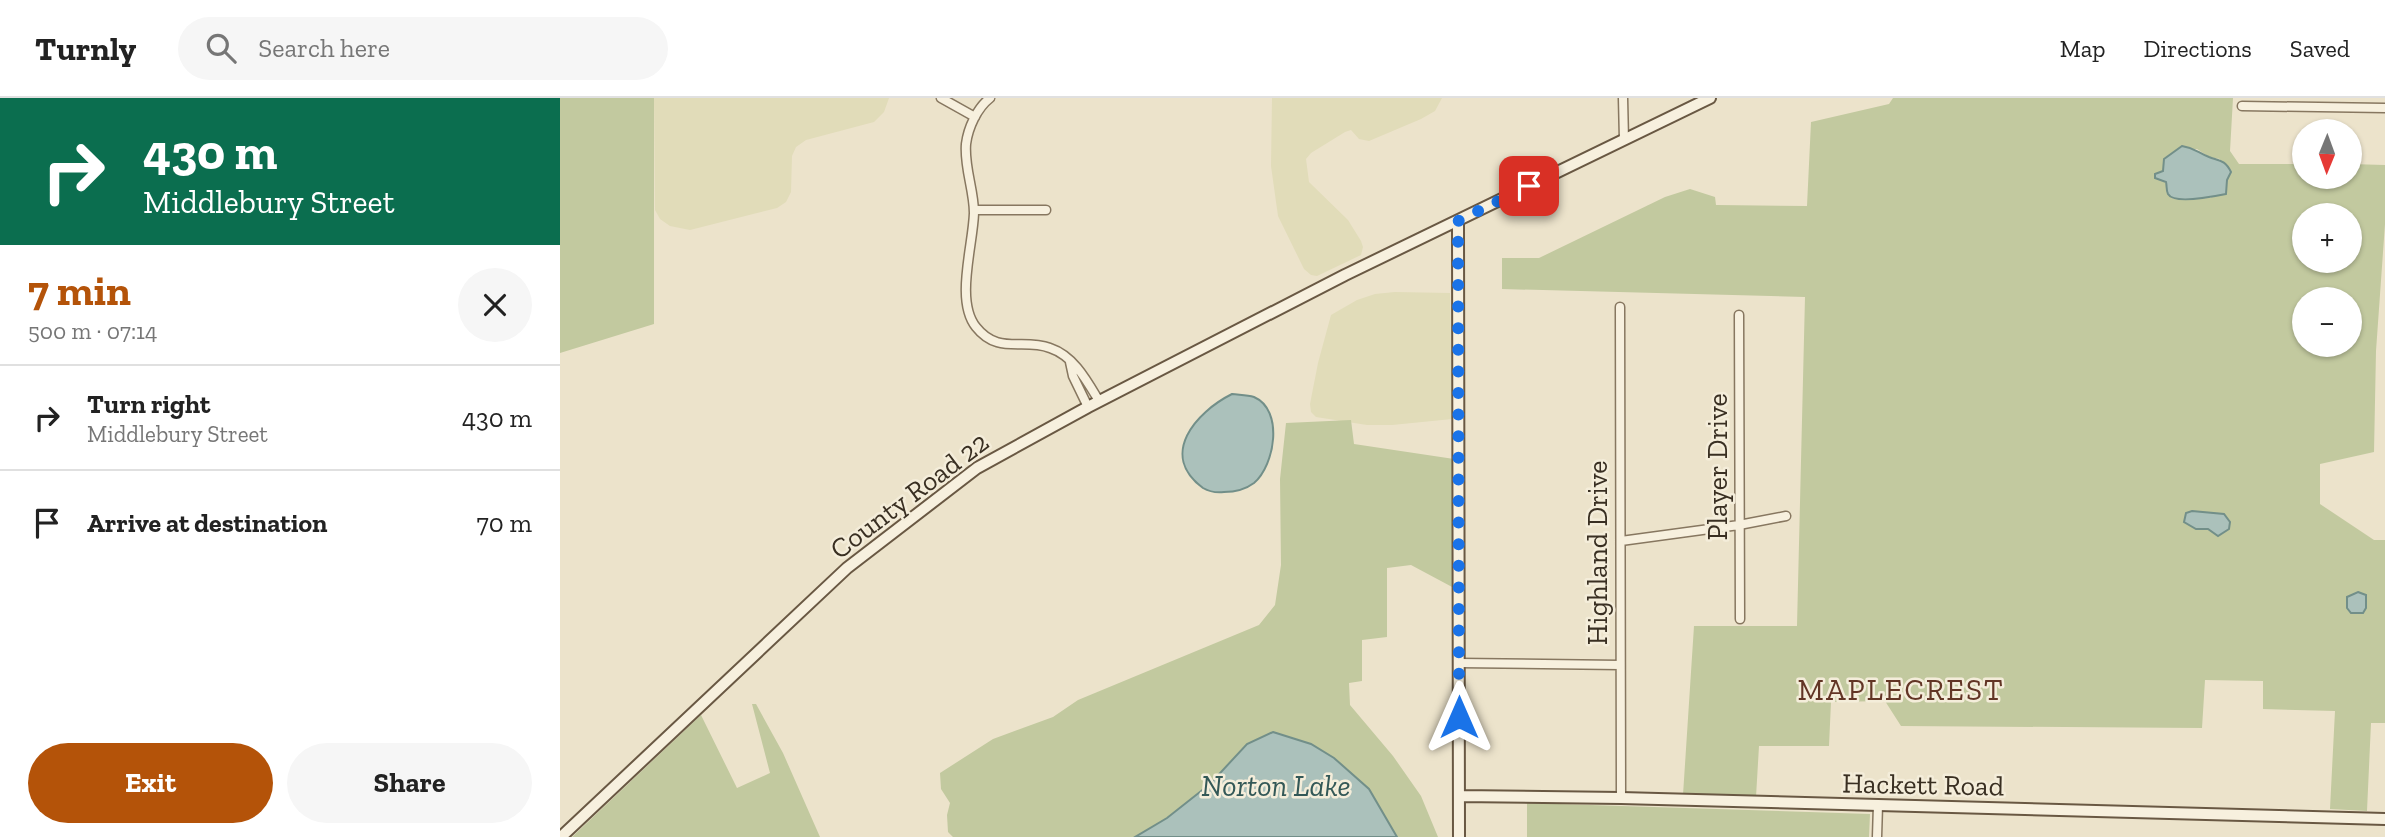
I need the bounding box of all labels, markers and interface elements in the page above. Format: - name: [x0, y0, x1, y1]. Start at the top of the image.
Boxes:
- search box: [178, 17, 668, 80]
- text: Turnly: [35, 29, 136, 68]
- icon: search: [202, 29, 240, 67]
- text: Search here: [258, 32, 390, 64]
- text: Map: [2060, 34, 2106, 63]
- text: Directions: [2144, 34, 2252, 63]
- text: Saved: [2290, 34, 2350, 63]
- north arrow: [2292, 119, 2362, 189]
- map controls: [2292, 119, 2362, 357]
- text: 430 m: [143, 123, 277, 182]
- icon: right: [28, 126, 119, 217]
- pin: [1499, 156, 1559, 216]
- icon: arrive: [1510, 167, 1548, 205]
- text: Middlebury Street: [143, 183, 395, 221]
- button: +: [2292, 203, 2362, 273]
- text: 7 min: [28, 265, 131, 316]
- button: close: [458, 268, 532, 342]
- button: −: [2292, 287, 2362, 357]
- text: 500 m · 07:14: [28, 317, 157, 345]
- text: Turn right: [87, 388, 210, 420]
- street label: Player Drive: [1701, 393, 1734, 541]
- icon: right: [28, 399, 66, 437]
- text: 430 m: [462, 402, 532, 434]
- text: Middlebury Street: [87, 420, 268, 448]
- street label: County Road 22: [824, 425, 995, 566]
- street label: Highland Drive: [1581, 461, 1614, 645]
- icon: arrive: [28, 504, 66, 542]
- text: Arrive at destination: [87, 507, 327, 539]
- text: 70 m: [476, 507, 532, 539]
- district label: MAPLECREST: [1797, 672, 2005, 708]
- position arrow: [1422, 680, 1496, 754]
- button: Exit: [28, 743, 273, 823]
- button: Share: [287, 743, 532, 823]
- street label: Hackett Road: [1842, 767, 2004, 802]
- water label: Norton Lake: [1201, 768, 1351, 804]

